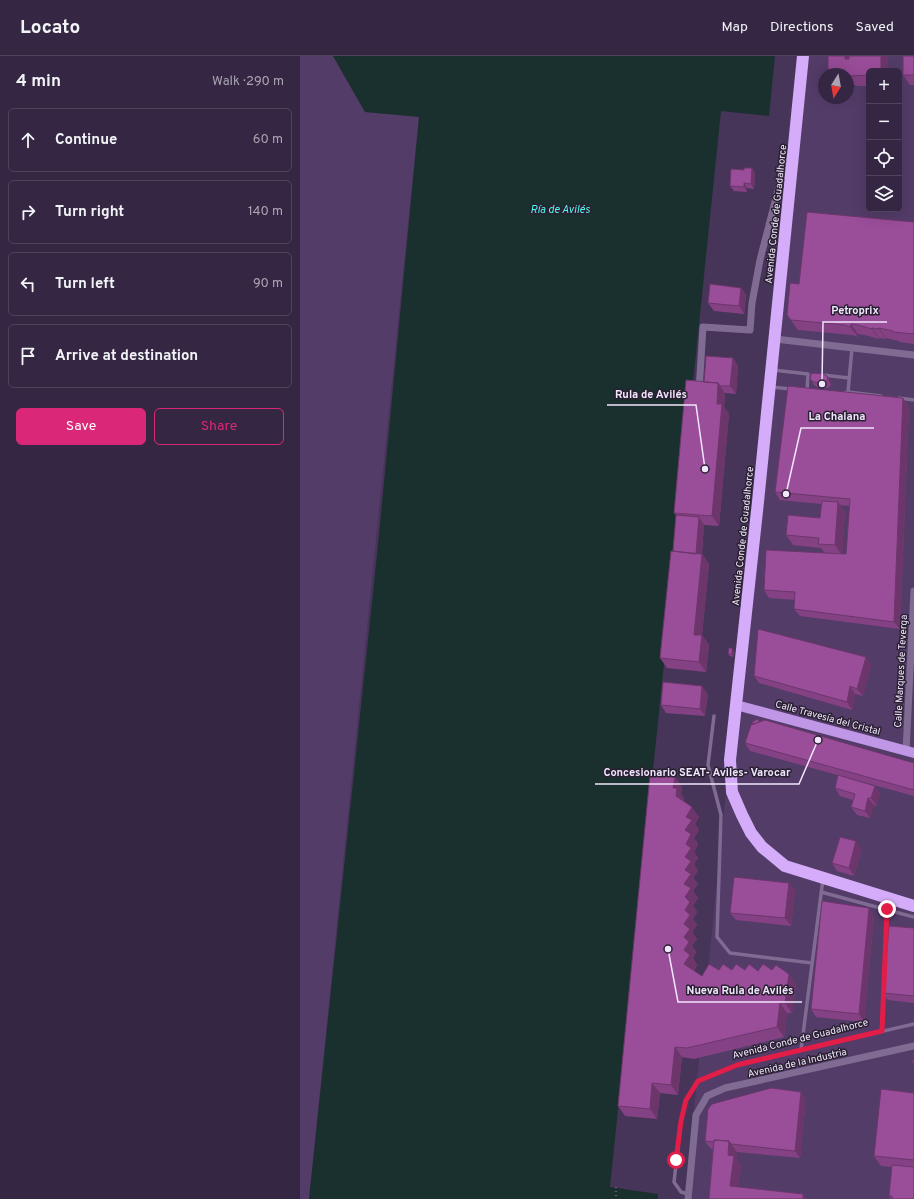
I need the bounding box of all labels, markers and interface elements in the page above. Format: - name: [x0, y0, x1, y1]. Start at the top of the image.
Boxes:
- text: Locato: [20, 16, 80, 40]
- text: Map: [722, 19, 748, 36]
- text: Directions: [770, 19, 834, 36]
- text: Saved: [856, 19, 894, 36]
- north arrow: [818, 68, 854, 104]
- map controls: [866, 68, 902, 212]
- button: +: [866, 68, 902, 104]
- text: 4 min: [16, 71, 61, 93]
- text: Walk · 290 m: [212, 74, 284, 90]
- button: −: [866, 104, 902, 140]
- icon: ahead: [17, 129, 39, 151]
- text: Continue: [55, 131, 117, 150]
- text: 60 m: [253, 132, 283, 148]
- button: locate: [866, 140, 902, 176]
- street label: Avenida Conde de Guadalhorce: [763, 144, 790, 284]
- button: layers: [866, 176, 902, 212]
- icon: right: [17, 201, 39, 223]
- text: Turn right: [55, 203, 124, 222]
- water label: Ría de Avilés: [530, 203, 591, 217]
- text: 140 m: [248, 204, 283, 220]
- icon: left: [17, 273, 39, 295]
- text: Turn left: [55, 275, 115, 294]
- text: 90 m: [253, 276, 283, 292]
- callout: Petroprix: [823, 299, 887, 322]
- text: Petroprix: [831, 304, 879, 318]
- icon: arrive: [17, 345, 39, 367]
- text: Arrive at destination: [55, 347, 198, 366]
- callout: Rula de Avilés: [607, 382, 696, 405]
- text: Rula de Avilés: [615, 388, 687, 402]
- callout: La Chalana: [801, 405, 874, 428]
- button: Save: [16, 408, 146, 445]
- button: Share: [154, 408, 284, 445]
- text: La Chalana: [809, 410, 865, 424]
- street label: Avenida Conde de Guadalhorce: [730, 466, 757, 606]
- street label: Calle Marques de Teverga: [892, 614, 911, 728]
- street label: Calle Travesía del Cristal: [774, 698, 882, 739]
- callout: Concesionario SEAT- Aviles- Varocar: [595, 761, 799, 784]
- text: Concesionario SEAT- Aviles- Varocar: [603, 766, 791, 780]
- route end: [878, 900, 896, 918]
- callout: Nueva Rula de Avilés: [678, 979, 802, 1002]
- text: Nueva Rula de Avilés: [686, 984, 794, 998]
- street label: Avenida Conde de Guadalhorce: [731, 1016, 870, 1063]
- street label: Avenida de la Industria: [747, 1046, 848, 1081]
- route start: [667, 1151, 685, 1169]

